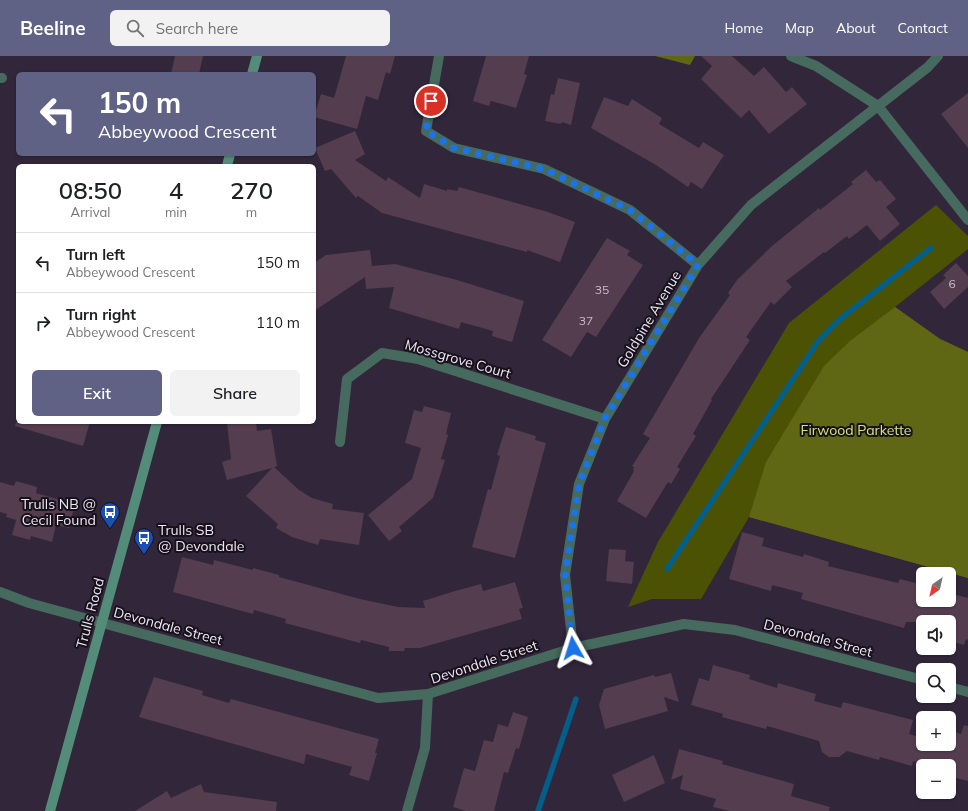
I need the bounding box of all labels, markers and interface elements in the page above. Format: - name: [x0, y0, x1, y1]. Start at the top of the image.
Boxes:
- search box: [110, 10, 390, 46]
- text: Beeline: [20, 16, 86, 40]
- icon: search: [124, 17, 146, 39]
- text: Search here: [156, 19, 238, 38]
- text: Home: [724, 19, 763, 37]
- text: Map: [785, 19, 814, 37]
- text: About: [836, 19, 876, 37]
- text: Contact: [898, 19, 948, 37]
- pin: [414, 84, 448, 118]
- text: 150 m: [98, 85, 181, 120]
- icon: left: [32, 88, 84, 140]
- icon: arrive: [420, 90, 442, 112]
- text: Abbeywood Crescent: [98, 120, 277, 143]
- text: 08:50: [59, 175, 122, 205]
- text: 4: [169, 175, 183, 205]
- text: 270: [230, 175, 273, 205]
- text: Arrival: [71, 204, 110, 220]
- text: min: [165, 204, 187, 220]
- text: m: [246, 204, 257, 220]
- text: Turn left: [66, 245, 125, 264]
- icon: left: [32, 252, 54, 274]
- text: 150 m: [256, 253, 300, 272]
- text: Abbeywood Crescent: [66, 264, 195, 280]
- street label: Goldpine Avenue: [613, 267, 685, 371]
- house number: 6: [948, 276, 956, 291]
- house number: 35: [595, 282, 609, 297]
- text: Turn right: [66, 305, 136, 324]
- icon: right: [32, 312, 54, 334]
- text: 110 m: [256, 313, 300, 332]
- house number: 37: [579, 313, 593, 328]
- text: Abbeywood Crescent: [66, 324, 195, 340]
- street label: Mossgrove Court: [403, 335, 513, 383]
- button: Exit: [32, 370, 162, 416]
- button: Share: [170, 370, 300, 416]
- park label: Firwood Parkette: [801, 421, 911, 439]
- place label: Trulls NB @ Cecil Found: [21, 495, 96, 529]
- bus stop icon: Trulls NB @ Cecil Found: [99, 501, 121, 529]
- place label: Trulls SB @ Devondale: [158, 521, 244, 555]
- bus stop icon: Trulls SB @ Devondale: [133, 527, 155, 555]
- north arrow: [916, 567, 956, 607]
- map controls: [916, 567, 956, 799]
- street label: Trulls Road: [72, 576, 108, 650]
- street label: Devondale Street: [112, 603, 224, 649]
- street label: Devondale Street: [762, 615, 874, 661]
- button: sound: [916, 615, 956, 655]
- position arrow: [552, 627, 594, 669]
- street label: Devondale Street: [428, 636, 540, 688]
- button: search: [916, 663, 956, 703]
- button: +: [916, 711, 956, 751]
- button: −: [916, 759, 956, 799]

